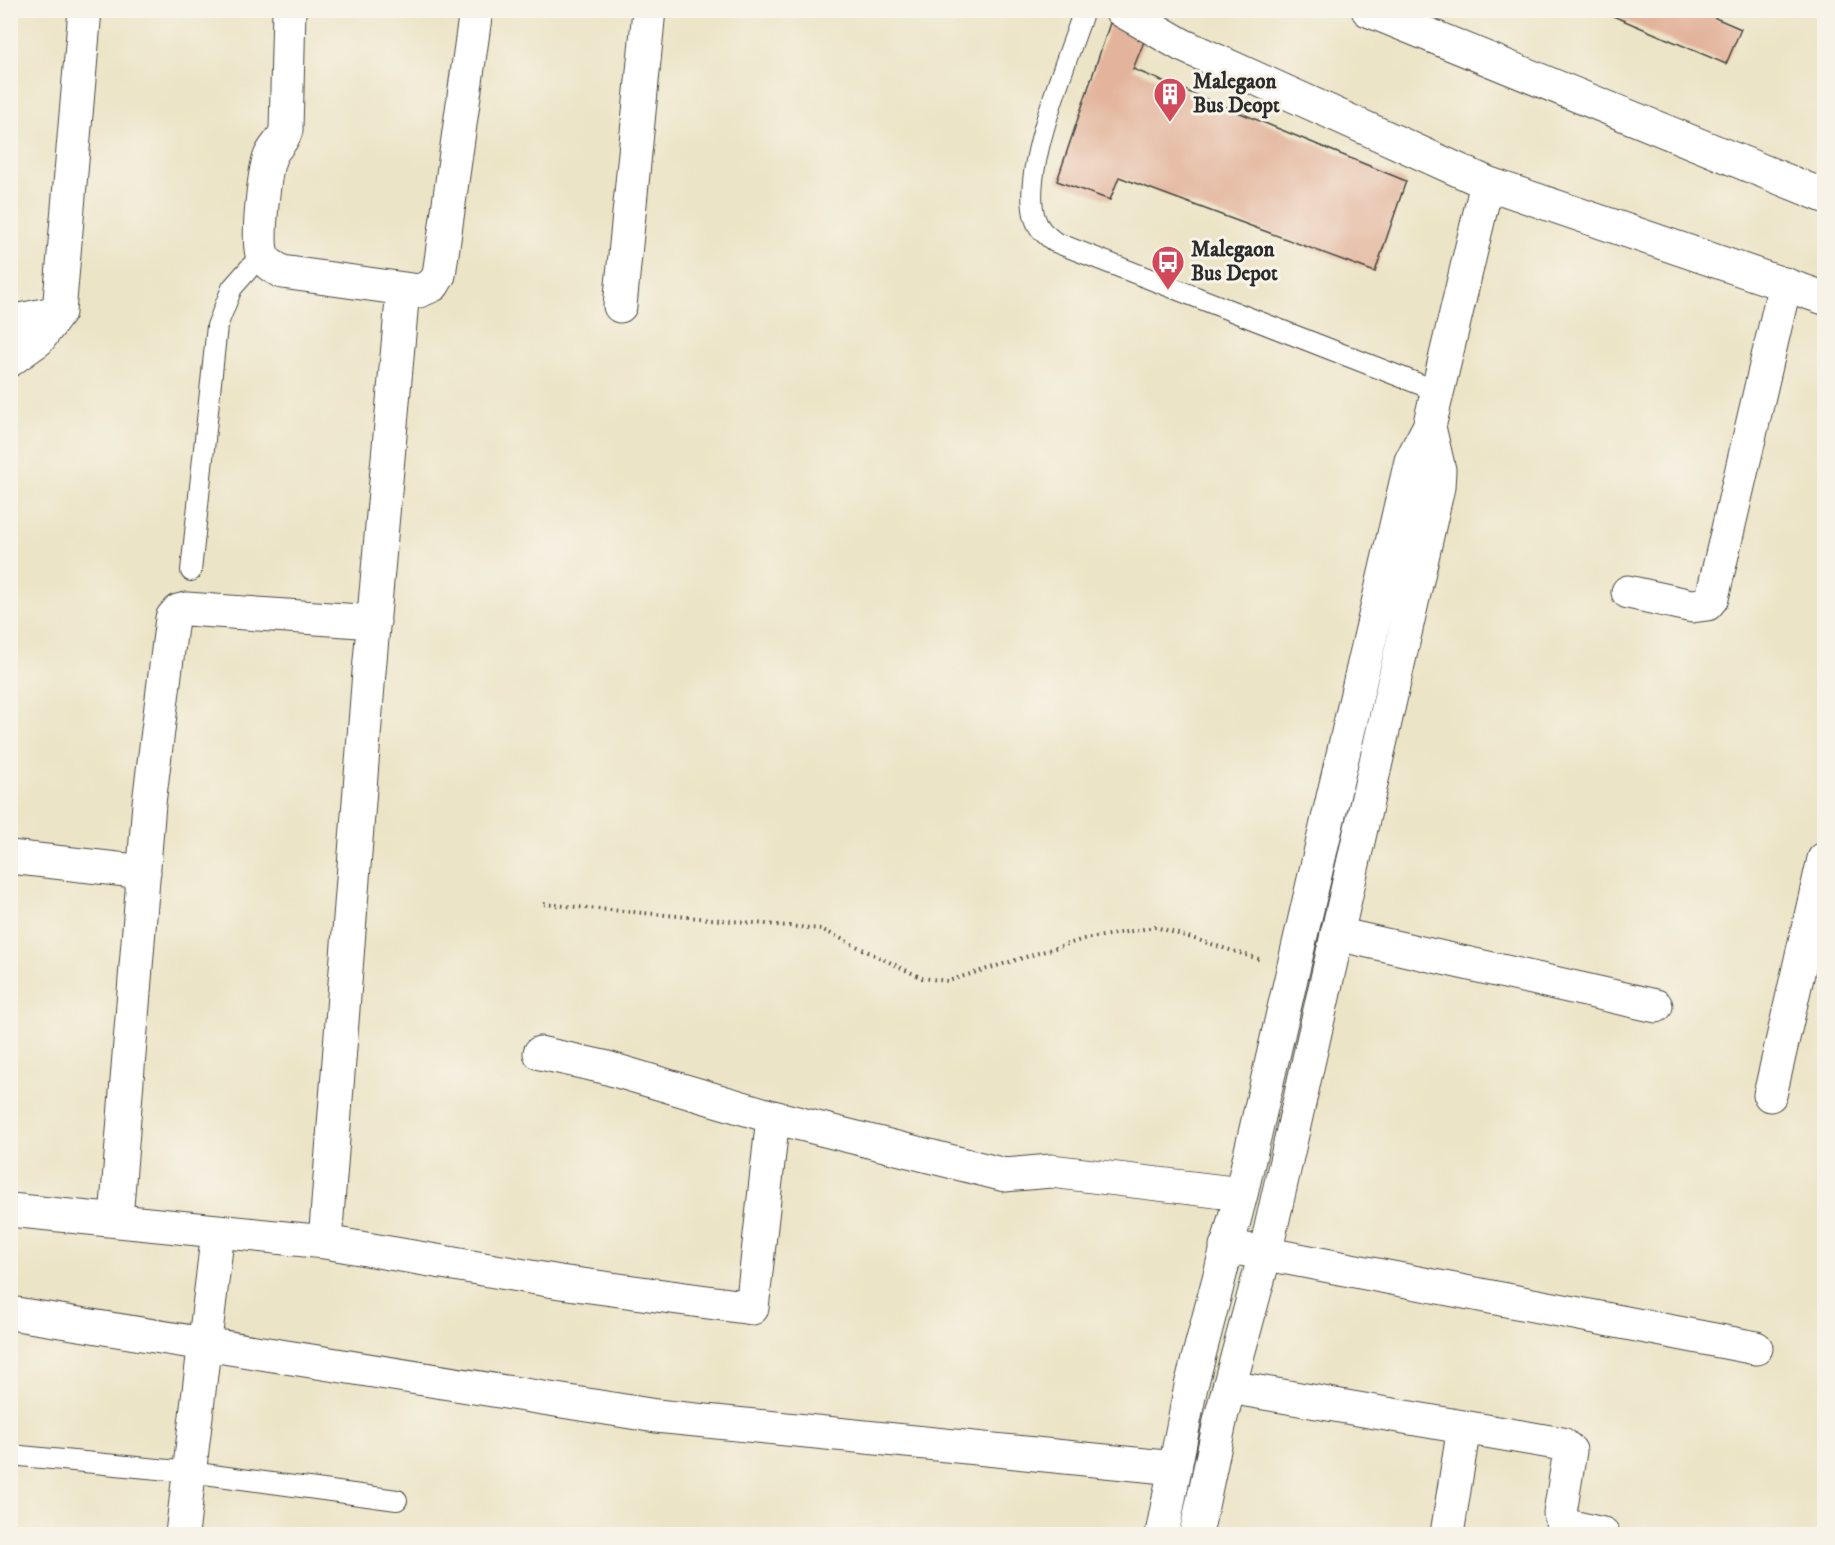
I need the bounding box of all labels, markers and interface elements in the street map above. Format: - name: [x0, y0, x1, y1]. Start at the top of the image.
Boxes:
- place label: Malegaon Bus Deopt: [1193, 69, 1280, 119]
- building icon: Malegaon Bus Deopt: [1152, 76, 1188, 123]
- place label: Malegaon Bus Depot: [1191, 237, 1278, 287]
- bus stop icon: Malegaon Bus Depot: [1150, 244, 1186, 291]

